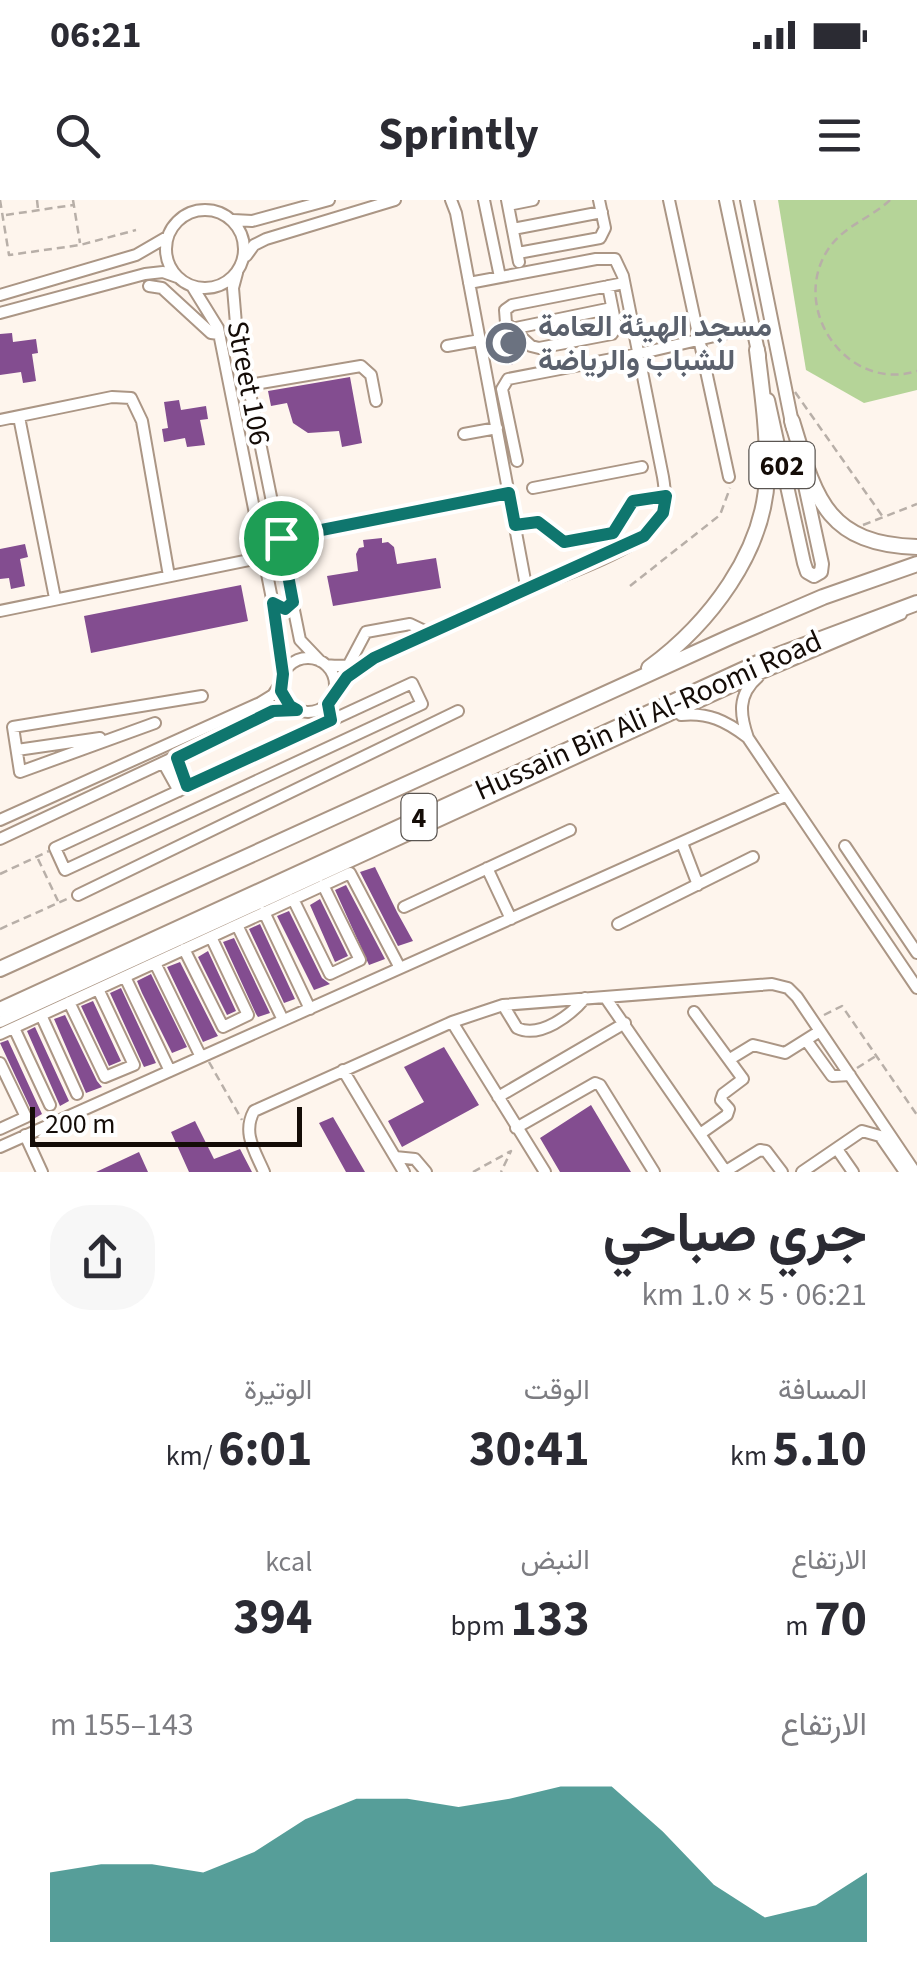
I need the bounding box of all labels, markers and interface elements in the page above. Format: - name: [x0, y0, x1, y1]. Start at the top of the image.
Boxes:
- text: 06:21: [50, 8, 142, 62]
- text: Sprintly: [378, 103, 539, 167]
- icon: search: [50, 108, 105, 163]
- icon: menu: [812, 108, 867, 163]
- place label: مسجد الهيئة العامة للشباب والرياضة: [538, 305, 772, 382]
- street label: Street 106: [215, 317, 282, 449]
- mosque icon: مسجد الهيئة العامة للشباب والرياضة: [483, 320, 529, 366]
- road number: 602: [750, 442, 814, 488]
- pin: [239, 496, 324, 581]
- icon: arrive: [254, 511, 309, 566]
- street label: Hussain Bin Ali Al-Roomi Road: [468, 619, 829, 812]
- road number: 4: [402, 794, 436, 840]
- scale bar: [30, 1102, 302, 1146]
- text: 200 m: [45, 1104, 116, 1144]
- text: جري صباحي: [603, 1195, 867, 1273]
- button: share: [50, 1205, 155, 1310]
- text: 06:21 · 5 × 1.0 km: [641, 1272, 867, 1318]
- text: الوتيرة: [244, 1370, 312, 1410]
- text: الوقت: [524, 1370, 590, 1410]
- text: المسافة: [778, 1370, 867, 1410]
- text: 6:01: [218, 1414, 312, 1485]
- text: 30:41: [469, 1414, 590, 1485]
- text: 5.10: [773, 1414, 867, 1485]
- text: /km: [166, 1436, 218, 1476]
- text: km: [730, 1436, 773, 1476]
- text: النبض: [520, 1540, 590, 1580]
- text: الارتفاع: [791, 1540, 867, 1580]
- text: kcal: [265, 1542, 312, 1582]
- text: 394: [233, 1582, 312, 1653]
- text: 133: [510, 1584, 590, 1655]
- text: 70: [814, 1584, 867, 1655]
- text: bpm: [451, 1606, 510, 1646]
- text: m: [785, 1606, 814, 1646]
- text: 143–155 m: [50, 1702, 194, 1748]
- text: الارتفاع: [780, 1702, 867, 1748]

